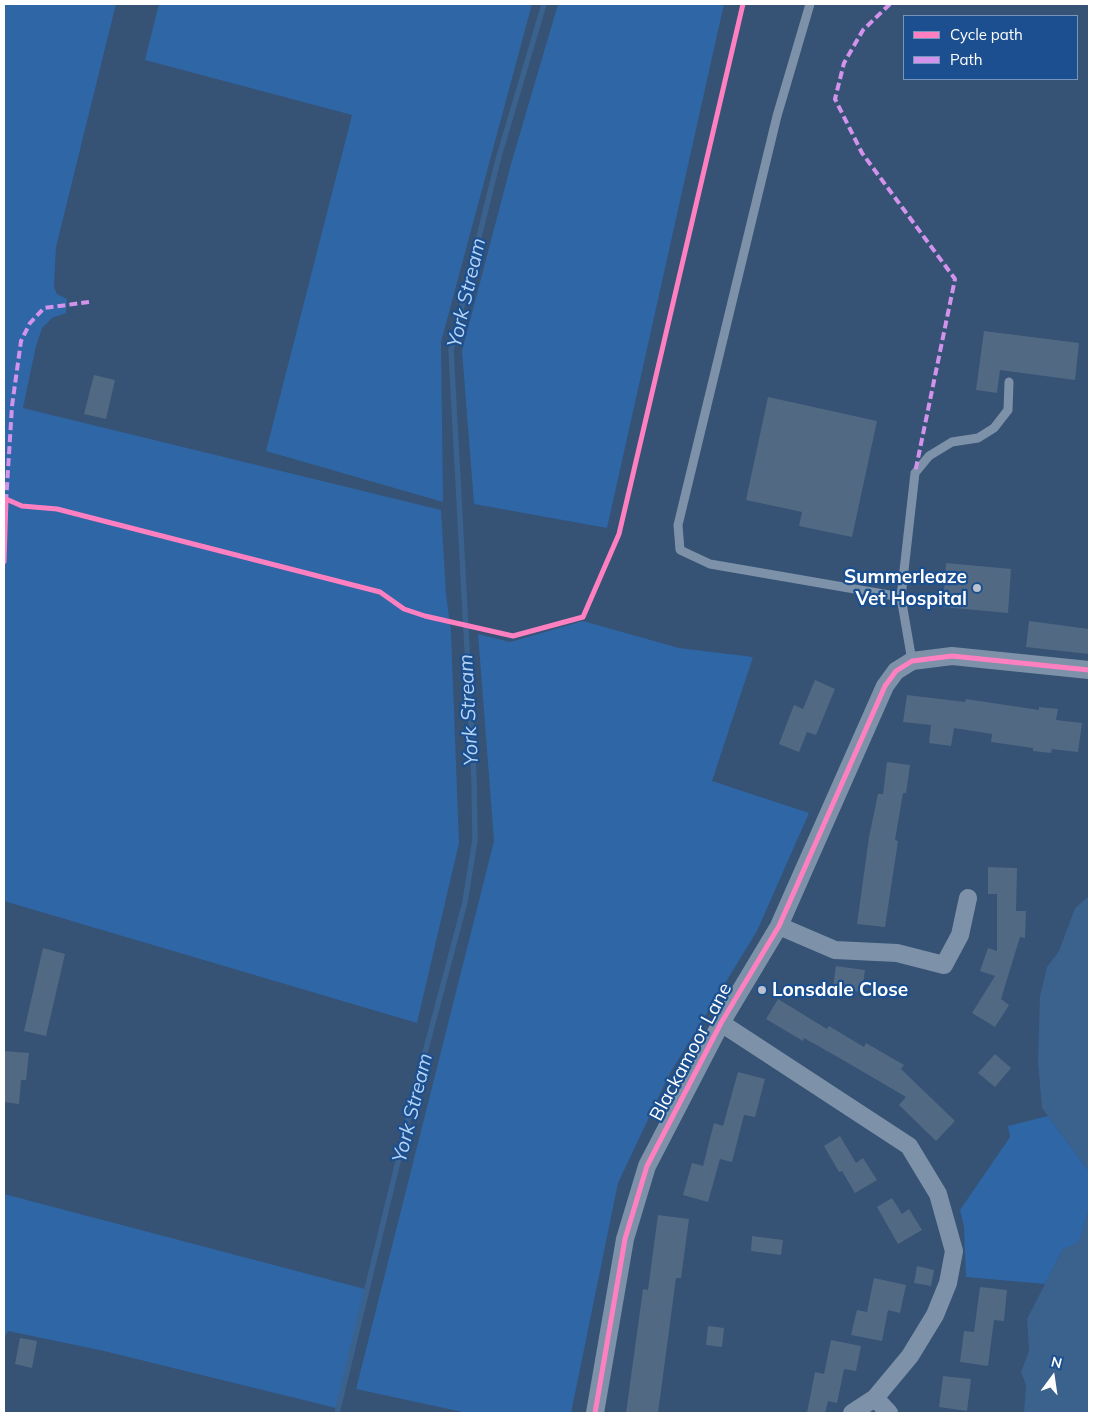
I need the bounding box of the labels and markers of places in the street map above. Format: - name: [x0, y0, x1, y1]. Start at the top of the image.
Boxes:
- place label: Summerleaze Vet Hospital: [844, 566, 967, 610]
- marker: Summerleaze Vet Hospital: [971, 582, 983, 594]
- place label: Lonsdale Close: [772, 979, 908, 1001]
- marker: Lonsdale Close: [756, 984, 768, 996]

